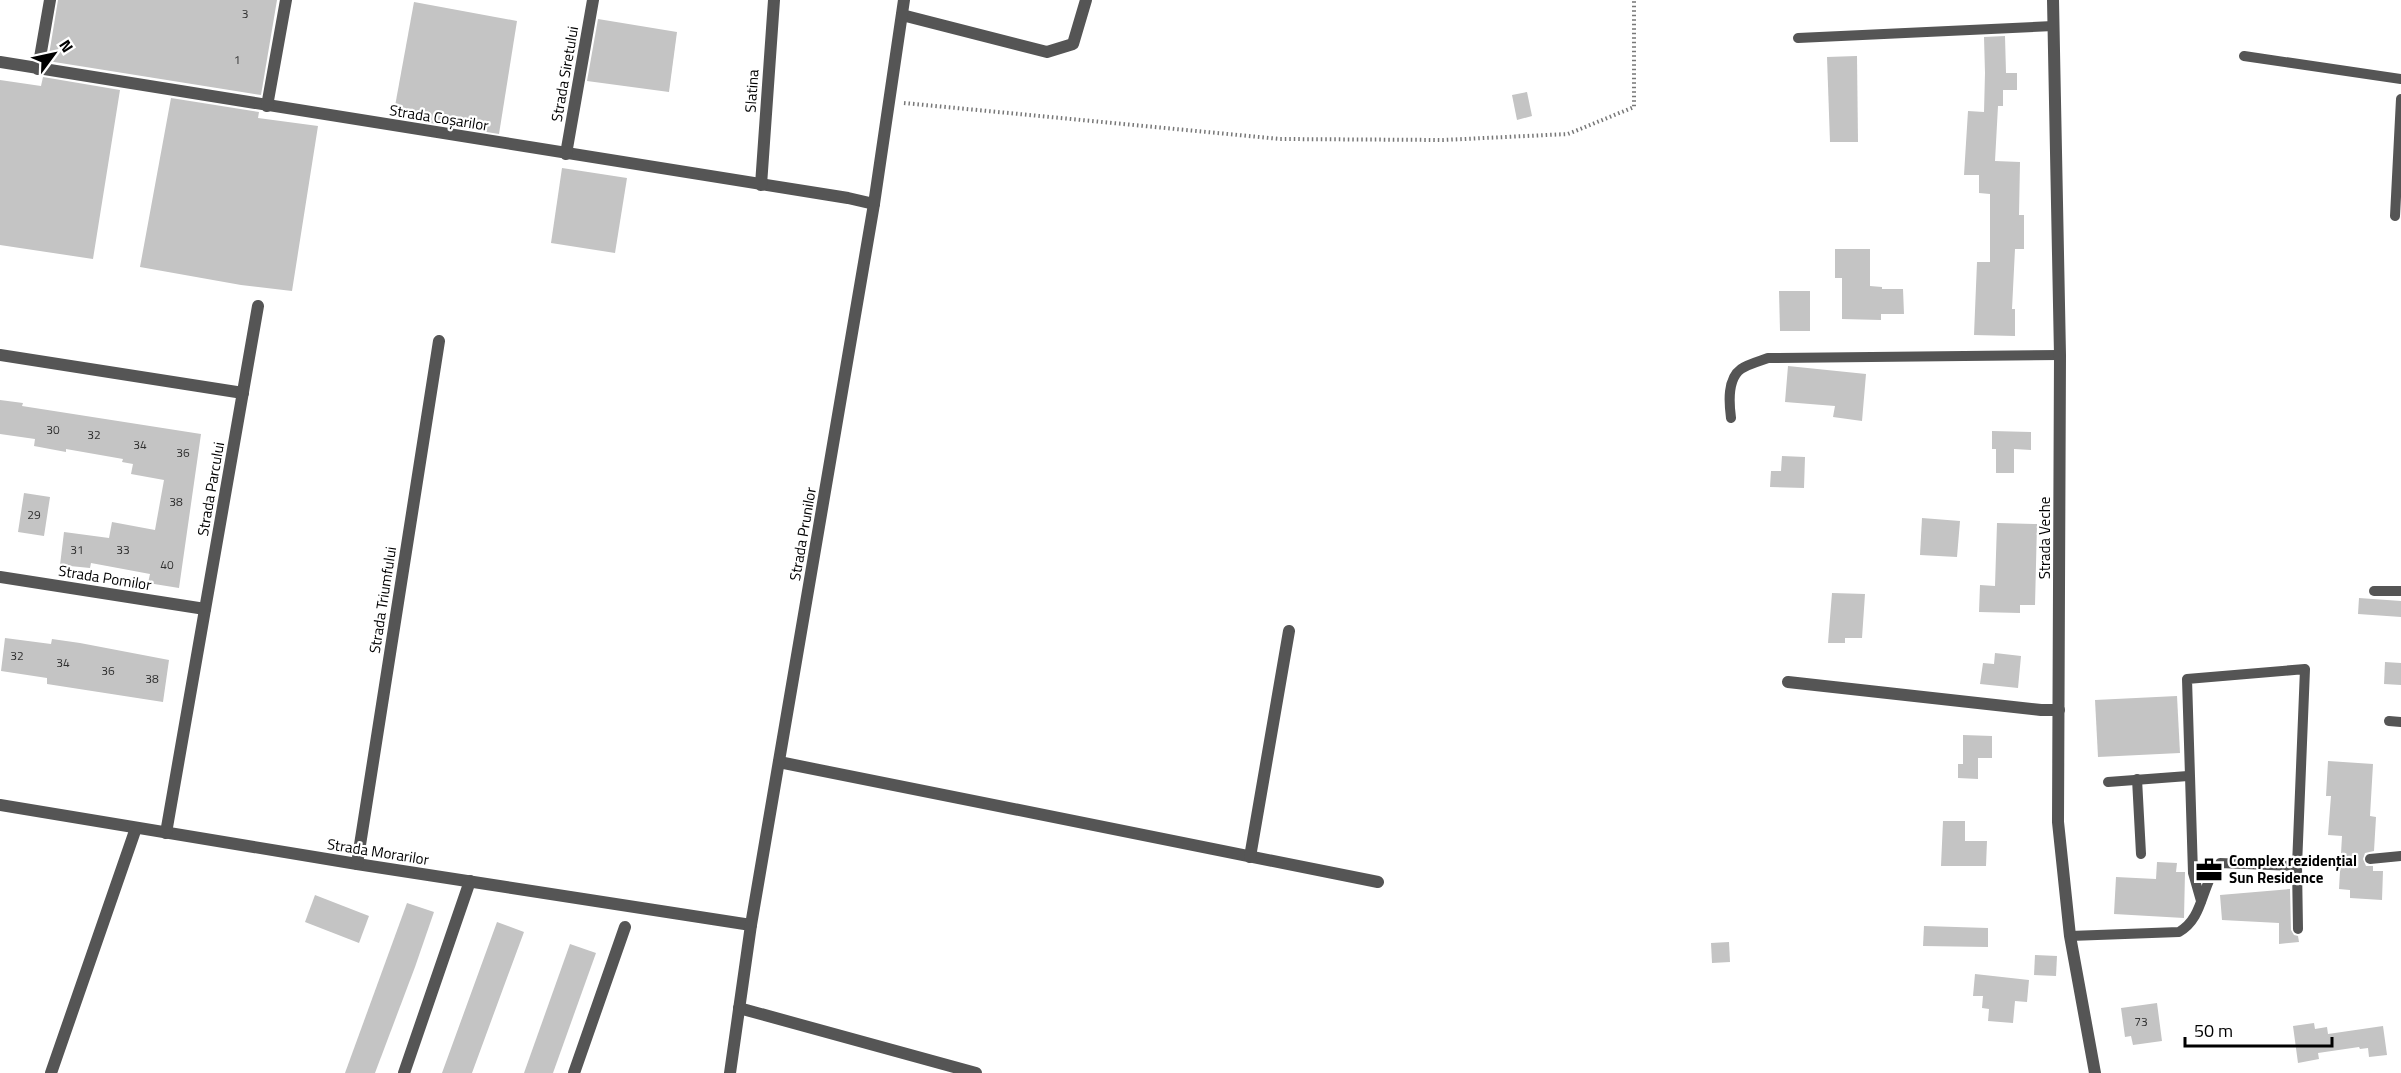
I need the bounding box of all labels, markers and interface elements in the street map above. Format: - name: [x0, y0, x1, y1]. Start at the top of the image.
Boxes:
- house number: 3: [242, 4, 248, 23]
- north arrow: [24, 24, 84, 84]
- street label: Strada Siretului: [545, 24, 584, 124]
- text: N: [53, 35, 80, 57]
- house number: 1: [234, 50, 240, 69]
- street label: Slatina: [739, 68, 765, 113]
- street label: Strada Coșarilor: [388, 98, 490, 137]
- house number: 30: [46, 420, 60, 439]
- house number: 32: [87, 425, 101, 444]
- house number: 34: [133, 435, 147, 454]
- street label: Strada Parcului: [191, 440, 230, 538]
- house number: 36: [176, 443, 190, 462]
- street label: Strada Prunilor: [783, 485, 822, 583]
- house number: 38: [169, 492, 183, 511]
- street label: Strada Veche: [2033, 497, 2056, 579]
- house number: 29: [27, 505, 41, 524]
- house number: 31: [70, 540, 84, 559]
- house number: 33: [116, 540, 130, 559]
- street label: Strada Triumfului: [363, 545, 402, 655]
- house number: 40: [160, 555, 174, 574]
- street label: Strada Pomilor: [57, 559, 153, 596]
- house number: 32: [10, 646, 24, 665]
- house number: 34: [56, 653, 70, 672]
- house number: 36: [101, 661, 115, 680]
- house number: 38: [145, 669, 159, 688]
- street label: Strada Morarilor: [325, 832, 431, 871]
- place label: Complex rezidențial Sun Residence: [2229, 849, 2357, 889]
- office icon: Complex rezidențial Sun Residence: [2194, 855, 2224, 885]
- scale bar: [2185, 1010, 2332, 1048]
- house number: 73: [2134, 1012, 2148, 1031]
- text: 50 m: [2194, 1017, 2233, 1044]

